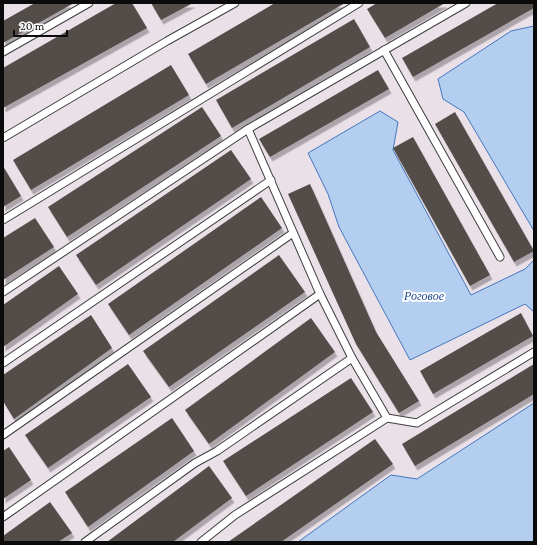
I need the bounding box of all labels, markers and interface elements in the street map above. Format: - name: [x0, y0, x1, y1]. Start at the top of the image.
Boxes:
- scale bar: [14, 12, 67, 38]
- text: 20 m: [20, 19, 45, 33]
- water label: Роговое: [403, 289, 445, 303]

